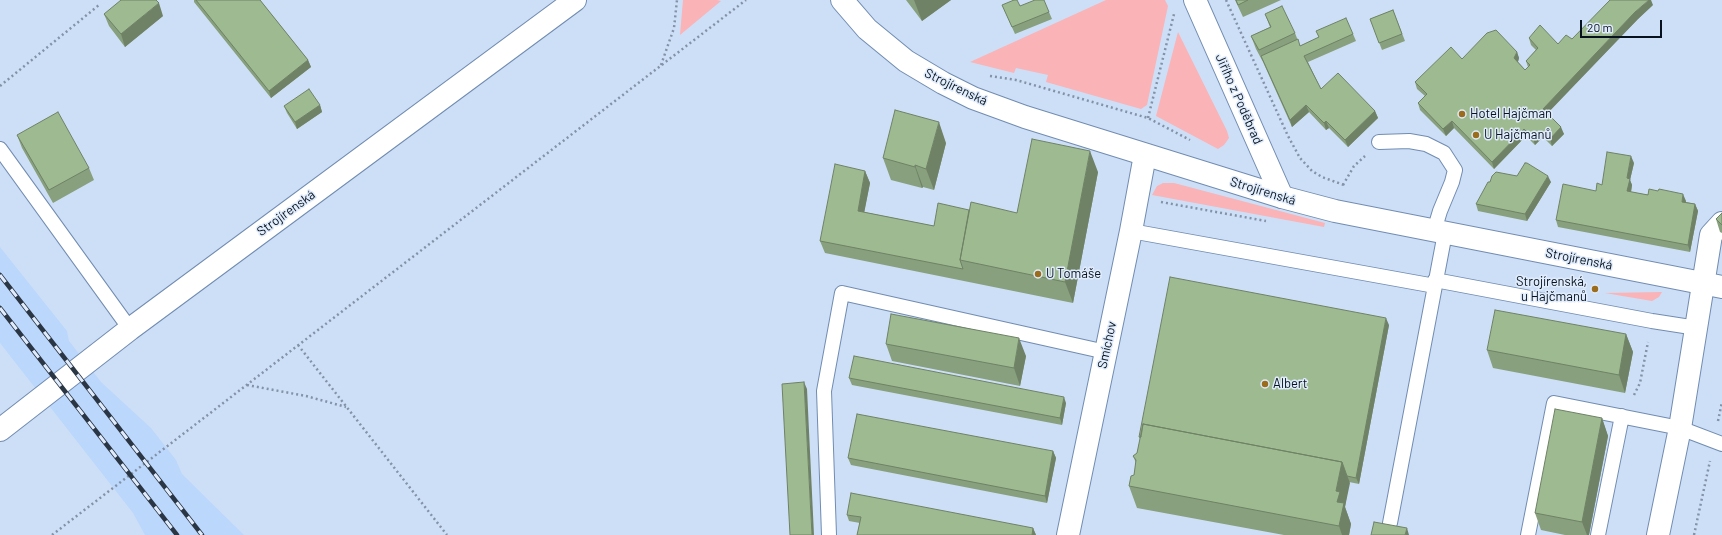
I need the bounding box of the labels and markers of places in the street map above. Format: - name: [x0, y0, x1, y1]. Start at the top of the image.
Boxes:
- place label: Hotel Hajčman: [1470, 106, 1552, 122]
- marker: Hotel Hajčman: [1457, 109, 1467, 119]
- place label: U Hajčmanů: [1484, 127, 1552, 143]
- marker: U Hajčmanů: [1471, 130, 1481, 140]
- place label: U Tomáše: [1046, 266, 1101, 282]
- marker: U Tomáše: [1033, 269, 1043, 279]
- place label: Strojírenská, u Hajčmanů: [1516, 274, 1587, 305]
- marker: Strojírenská, u Hajčmanů: [1590, 284, 1600, 294]
- place label: Albert: [1273, 376, 1307, 392]
- marker: Albert: [1260, 379, 1270, 389]

